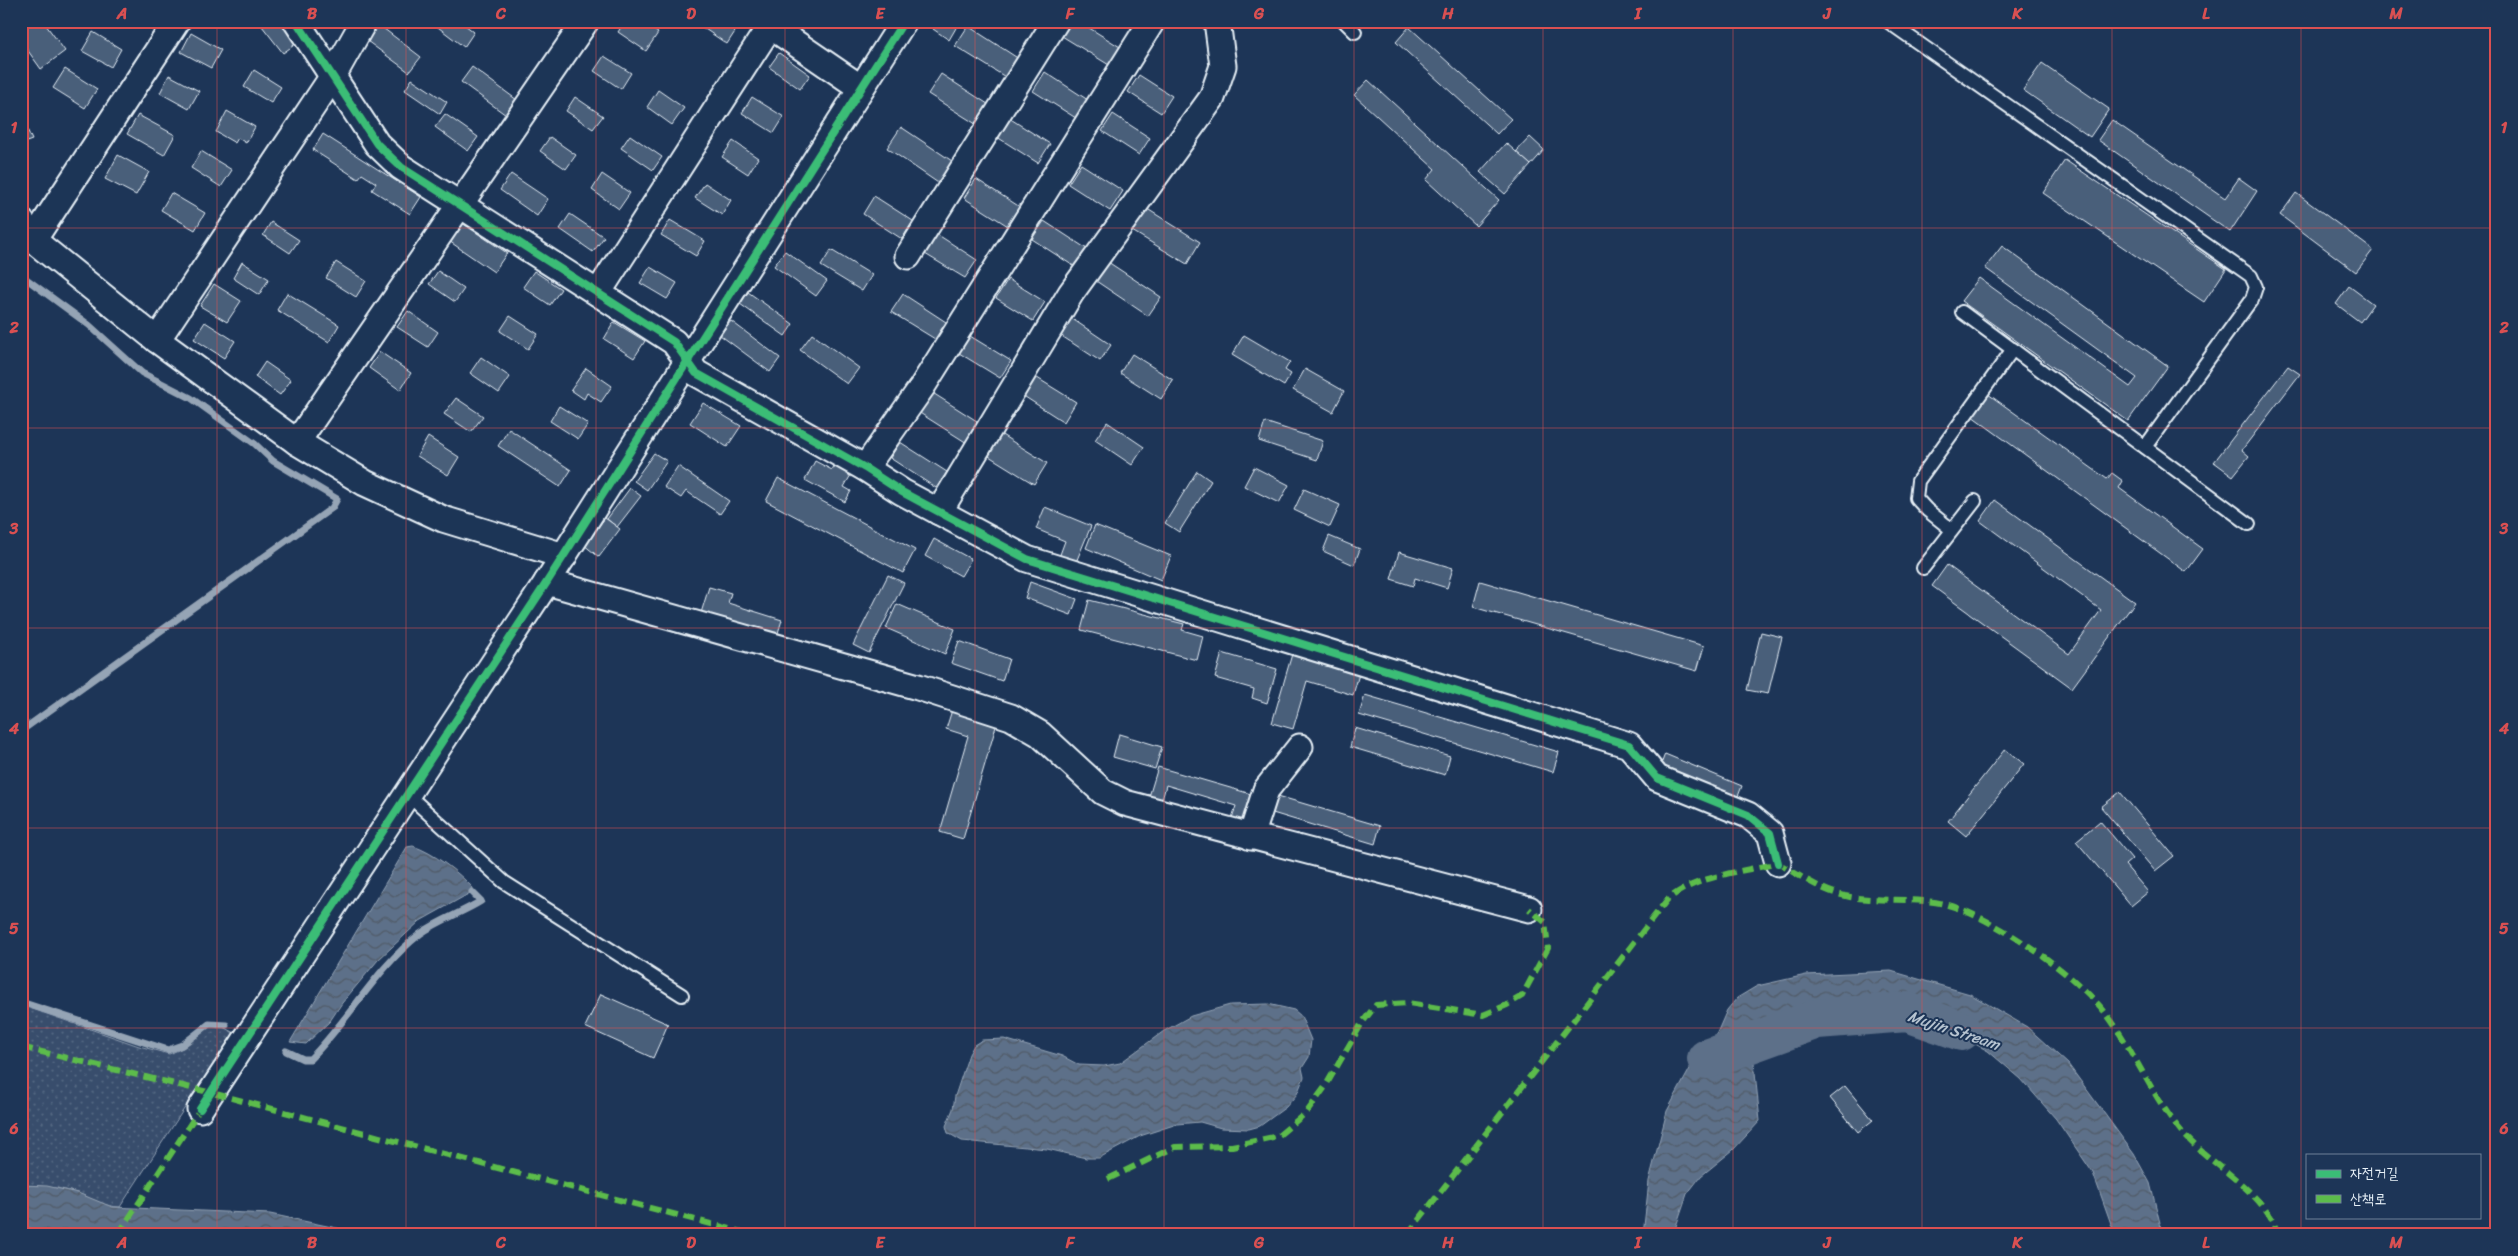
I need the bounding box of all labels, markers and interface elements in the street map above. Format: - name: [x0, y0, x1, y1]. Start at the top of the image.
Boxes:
- text: A: [116, 0, 127, 28]
- text: B: [307, 0, 318, 28]
- text: C: [495, 0, 507, 28]
- text: D: [686, 0, 696, 28]
- text: E: [876, 0, 886, 28]
- text: F: [1065, 0, 1076, 28]
- text: G: [1253, 0, 1265, 28]
- text: H: [1441, 0, 1454, 28]
- text: I: [1634, 0, 1643, 28]
- text: J: [1822, 0, 1832, 28]
- text: K: [2011, 0, 2023, 28]
- text: L: [2202, 0, 2210, 28]
- text: M: [2388, 0, 2403, 28]
- text: 1: [11, 113, 18, 142]
- text: 1: [2501, 113, 2508, 142]
- text: 2: [8, 313, 19, 342]
- text: 2: [2498, 313, 2509, 342]
- text: 3: [9, 514, 19, 543]
- text: 3: [2499, 514, 2509, 543]
- text: 4: [8, 714, 19, 743]
- text: 4: [2498, 714, 2509, 743]
- text: 5: [9, 914, 19, 943]
- text: 5: [2499, 914, 2509, 943]
- water label: Mujin Stream: [1904, 1002, 2005, 1059]
- text: 6: [8, 1114, 19, 1143]
- text: 6: [2498, 1114, 2509, 1143]
- legend: [2306, 1154, 2480, 1218]
- text: 자전거길: [2350, 1160, 2398, 1186]
- text: 산책로: [2350, 1186, 2386, 1212]
- text: A: [116, 1228, 127, 1256]
- text: B: [307, 1228, 318, 1256]
- text: C: [495, 1228, 507, 1256]
- text: D: [686, 1228, 696, 1256]
- text: E: [876, 1228, 886, 1256]
- text: F: [1065, 1228, 1076, 1256]
- text: G: [1253, 1228, 1265, 1256]
- text: H: [1441, 1228, 1454, 1256]
- text: I: [1634, 1228, 1643, 1256]
- text: J: [1822, 1228, 1832, 1256]
- text: K: [2011, 1228, 2023, 1256]
- text: L: [2202, 1228, 2210, 1256]
- text: M: [2388, 1228, 2403, 1256]

